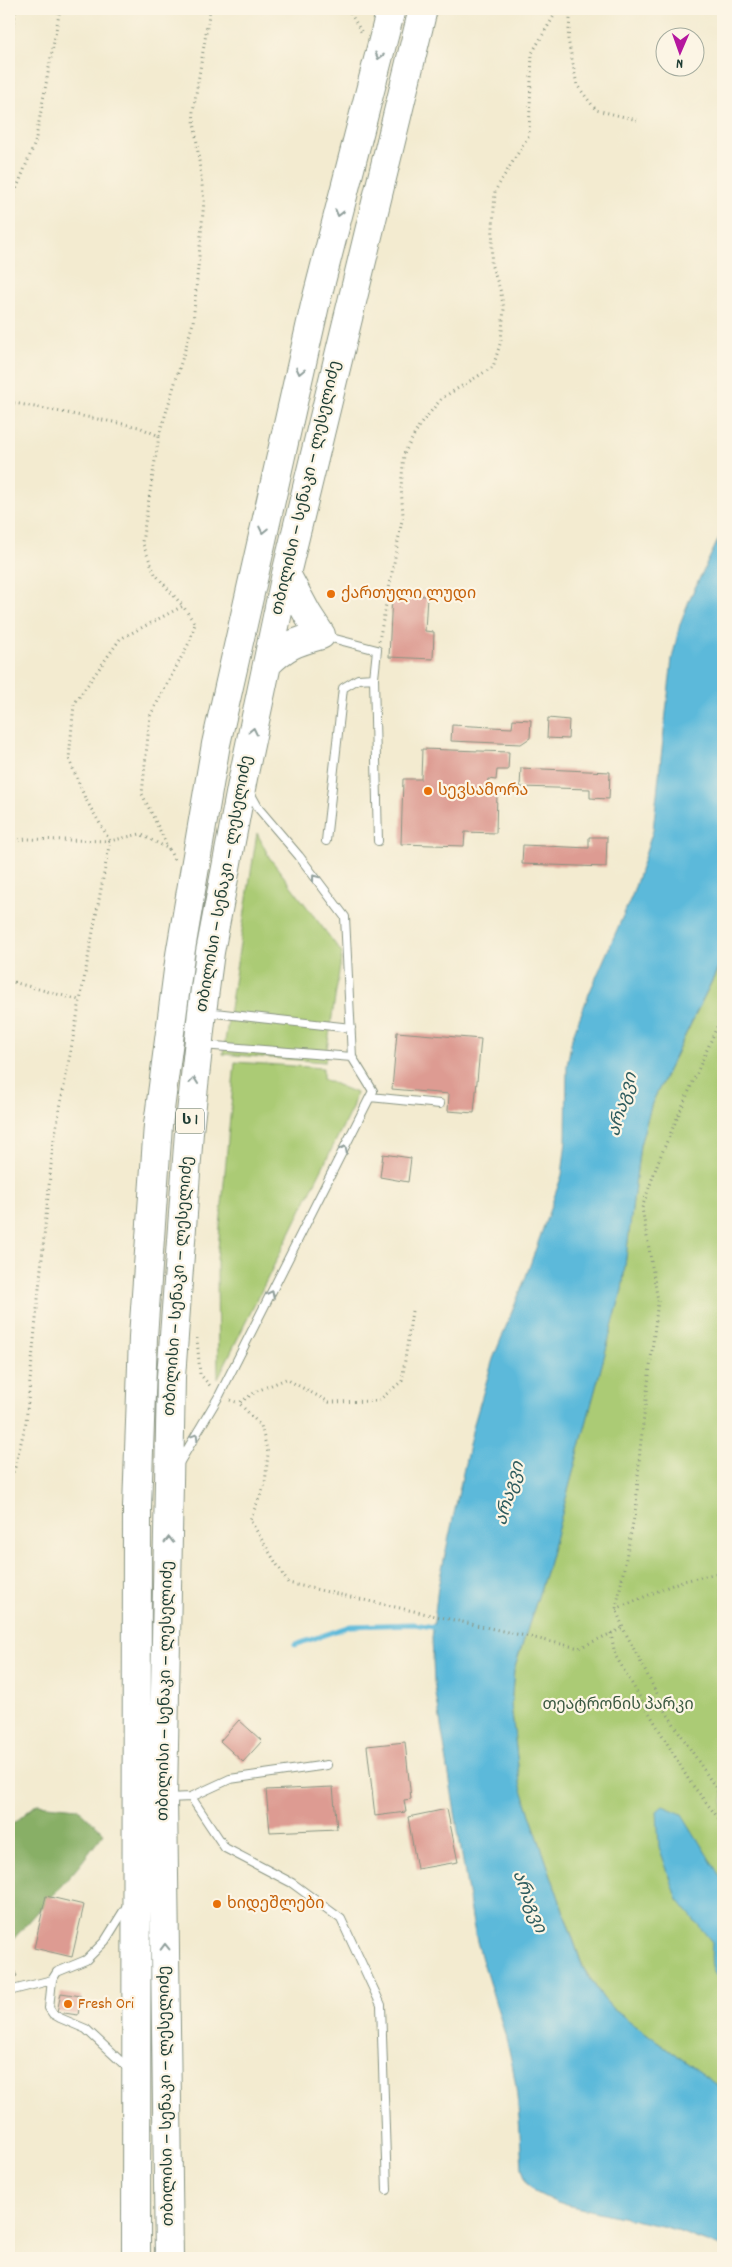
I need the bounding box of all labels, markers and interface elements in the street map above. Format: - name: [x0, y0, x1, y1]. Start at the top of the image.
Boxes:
- north arrow: [654, 28, 704, 78]
- one-way arrow: [374, 52, 385, 61]
- text: N: [676, 53, 683, 73]
- one-way arrow: [334, 209, 344, 217]
- street label: თბილისი — სენაკი — ლესელიძე: [266, 359, 348, 617]
- one-way arrow: [295, 367, 306, 376]
- one-way arrow: [258, 525, 269, 534]
- place label: ქართული ლუდი: [341, 583, 476, 606]
- marker: ქართული ლუდი: [325, 588, 337, 600]
- one-way arrow: [247, 726, 258, 735]
- street label: თბილისი — სენაკი — ლესელიძე: [191, 754, 259, 1014]
- place label: სევსამორა: [438, 780, 528, 803]
- marker: სევსამორა: [422, 785, 434, 797]
- one-way arrow: [313, 875, 321, 884]
- water label: არაგვი: [603, 1070, 645, 1140]
- one-way arrow: [188, 1076, 199, 1084]
- road number: ს 1: [176, 1108, 204, 1134]
- one-way arrow: [338, 1145, 348, 1154]
- street label: თბილისი — სენაკი — ლესელიძე: [158, 1155, 200, 1417]
- one-way arrow: [265, 1290, 275, 1299]
- one-way arrow: [188, 1434, 198, 1443]
- water label: არაგვი: [490, 1459, 532, 1529]
- one-way arrow: [164, 1535, 174, 1543]
- street label: თბილისი — სენაკი — ლესელიძე: [152, 1561, 180, 1821]
- park label: თეატრონის პარკი: [542, 1694, 694, 1717]
- water label: არაგვი: [505, 1867, 552, 1938]
- place label: ხიდეშლები: [227, 1893, 324, 1916]
- marker: ხიდეშლები: [211, 1898, 223, 1910]
- one-way arrow: [160, 1943, 170, 1950]
- street label: თბილისი — სენაკი — ლესელიძე: [153, 1966, 181, 2226]
- place label: Fresh Ori: [78, 1993, 134, 2016]
- marker: Fresh Ori: [62, 1998, 74, 2010]

